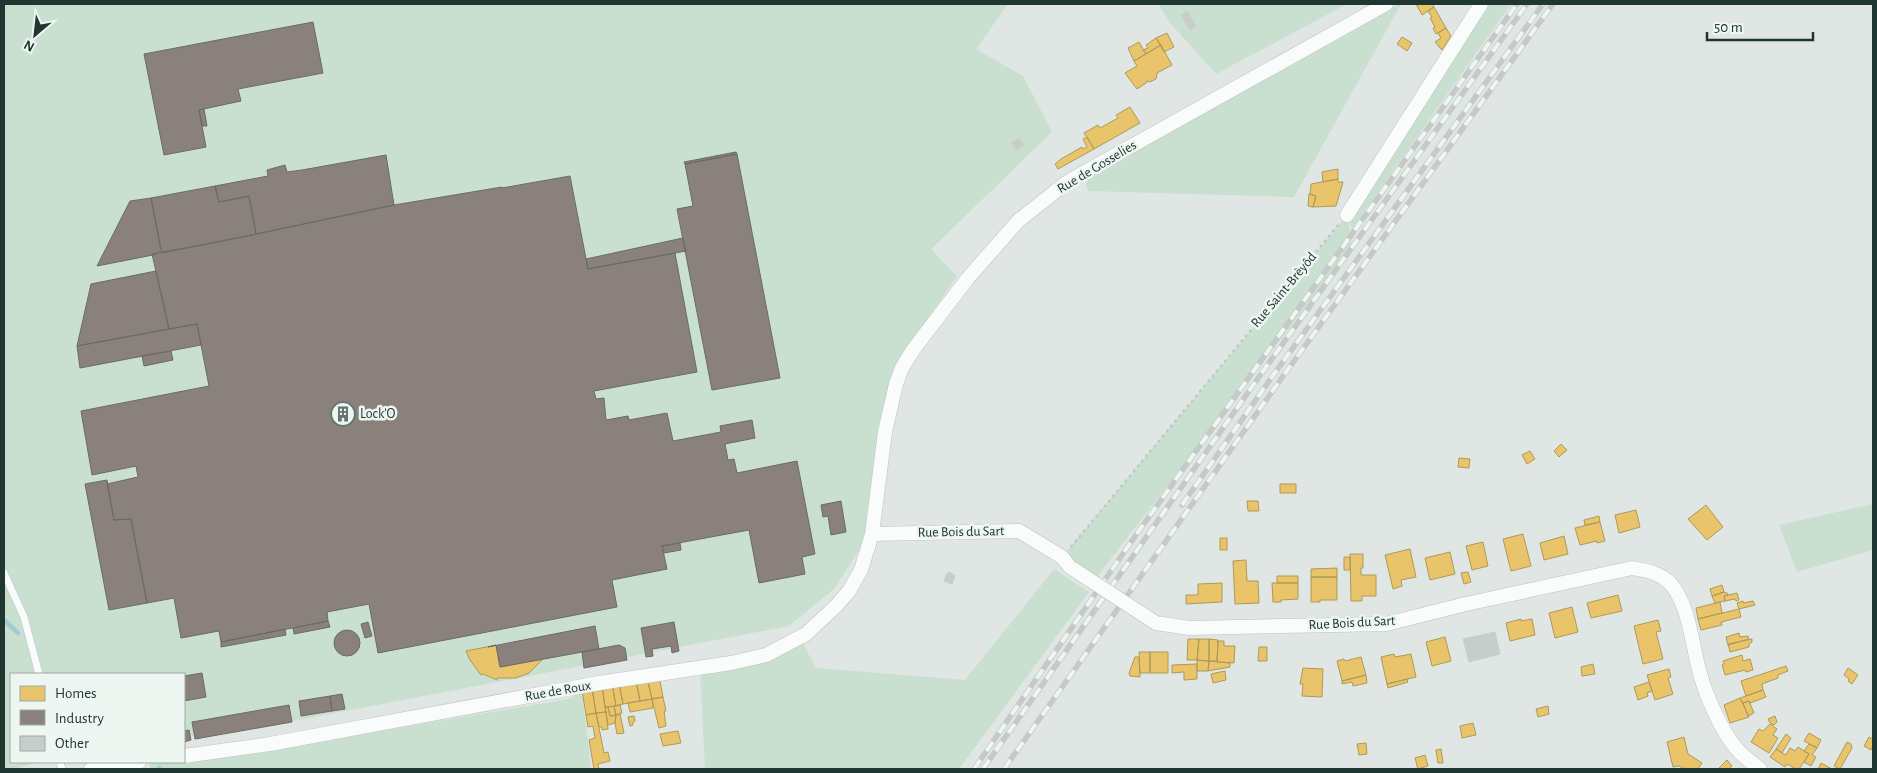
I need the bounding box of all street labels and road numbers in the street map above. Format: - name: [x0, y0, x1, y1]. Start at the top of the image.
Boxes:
- street label: Rue de Gosselies: [1055, 138, 1139, 196]
- street label: Rue Saint-Brèyôd: [1249, 250, 1319, 330]
- street label: Rue Bois du Sart: [917, 524, 1005, 540]
- street label: Rue Bois du Sart: [1308, 614, 1396, 632]
- street label: Rue de Roux: [524, 678, 592, 704]

